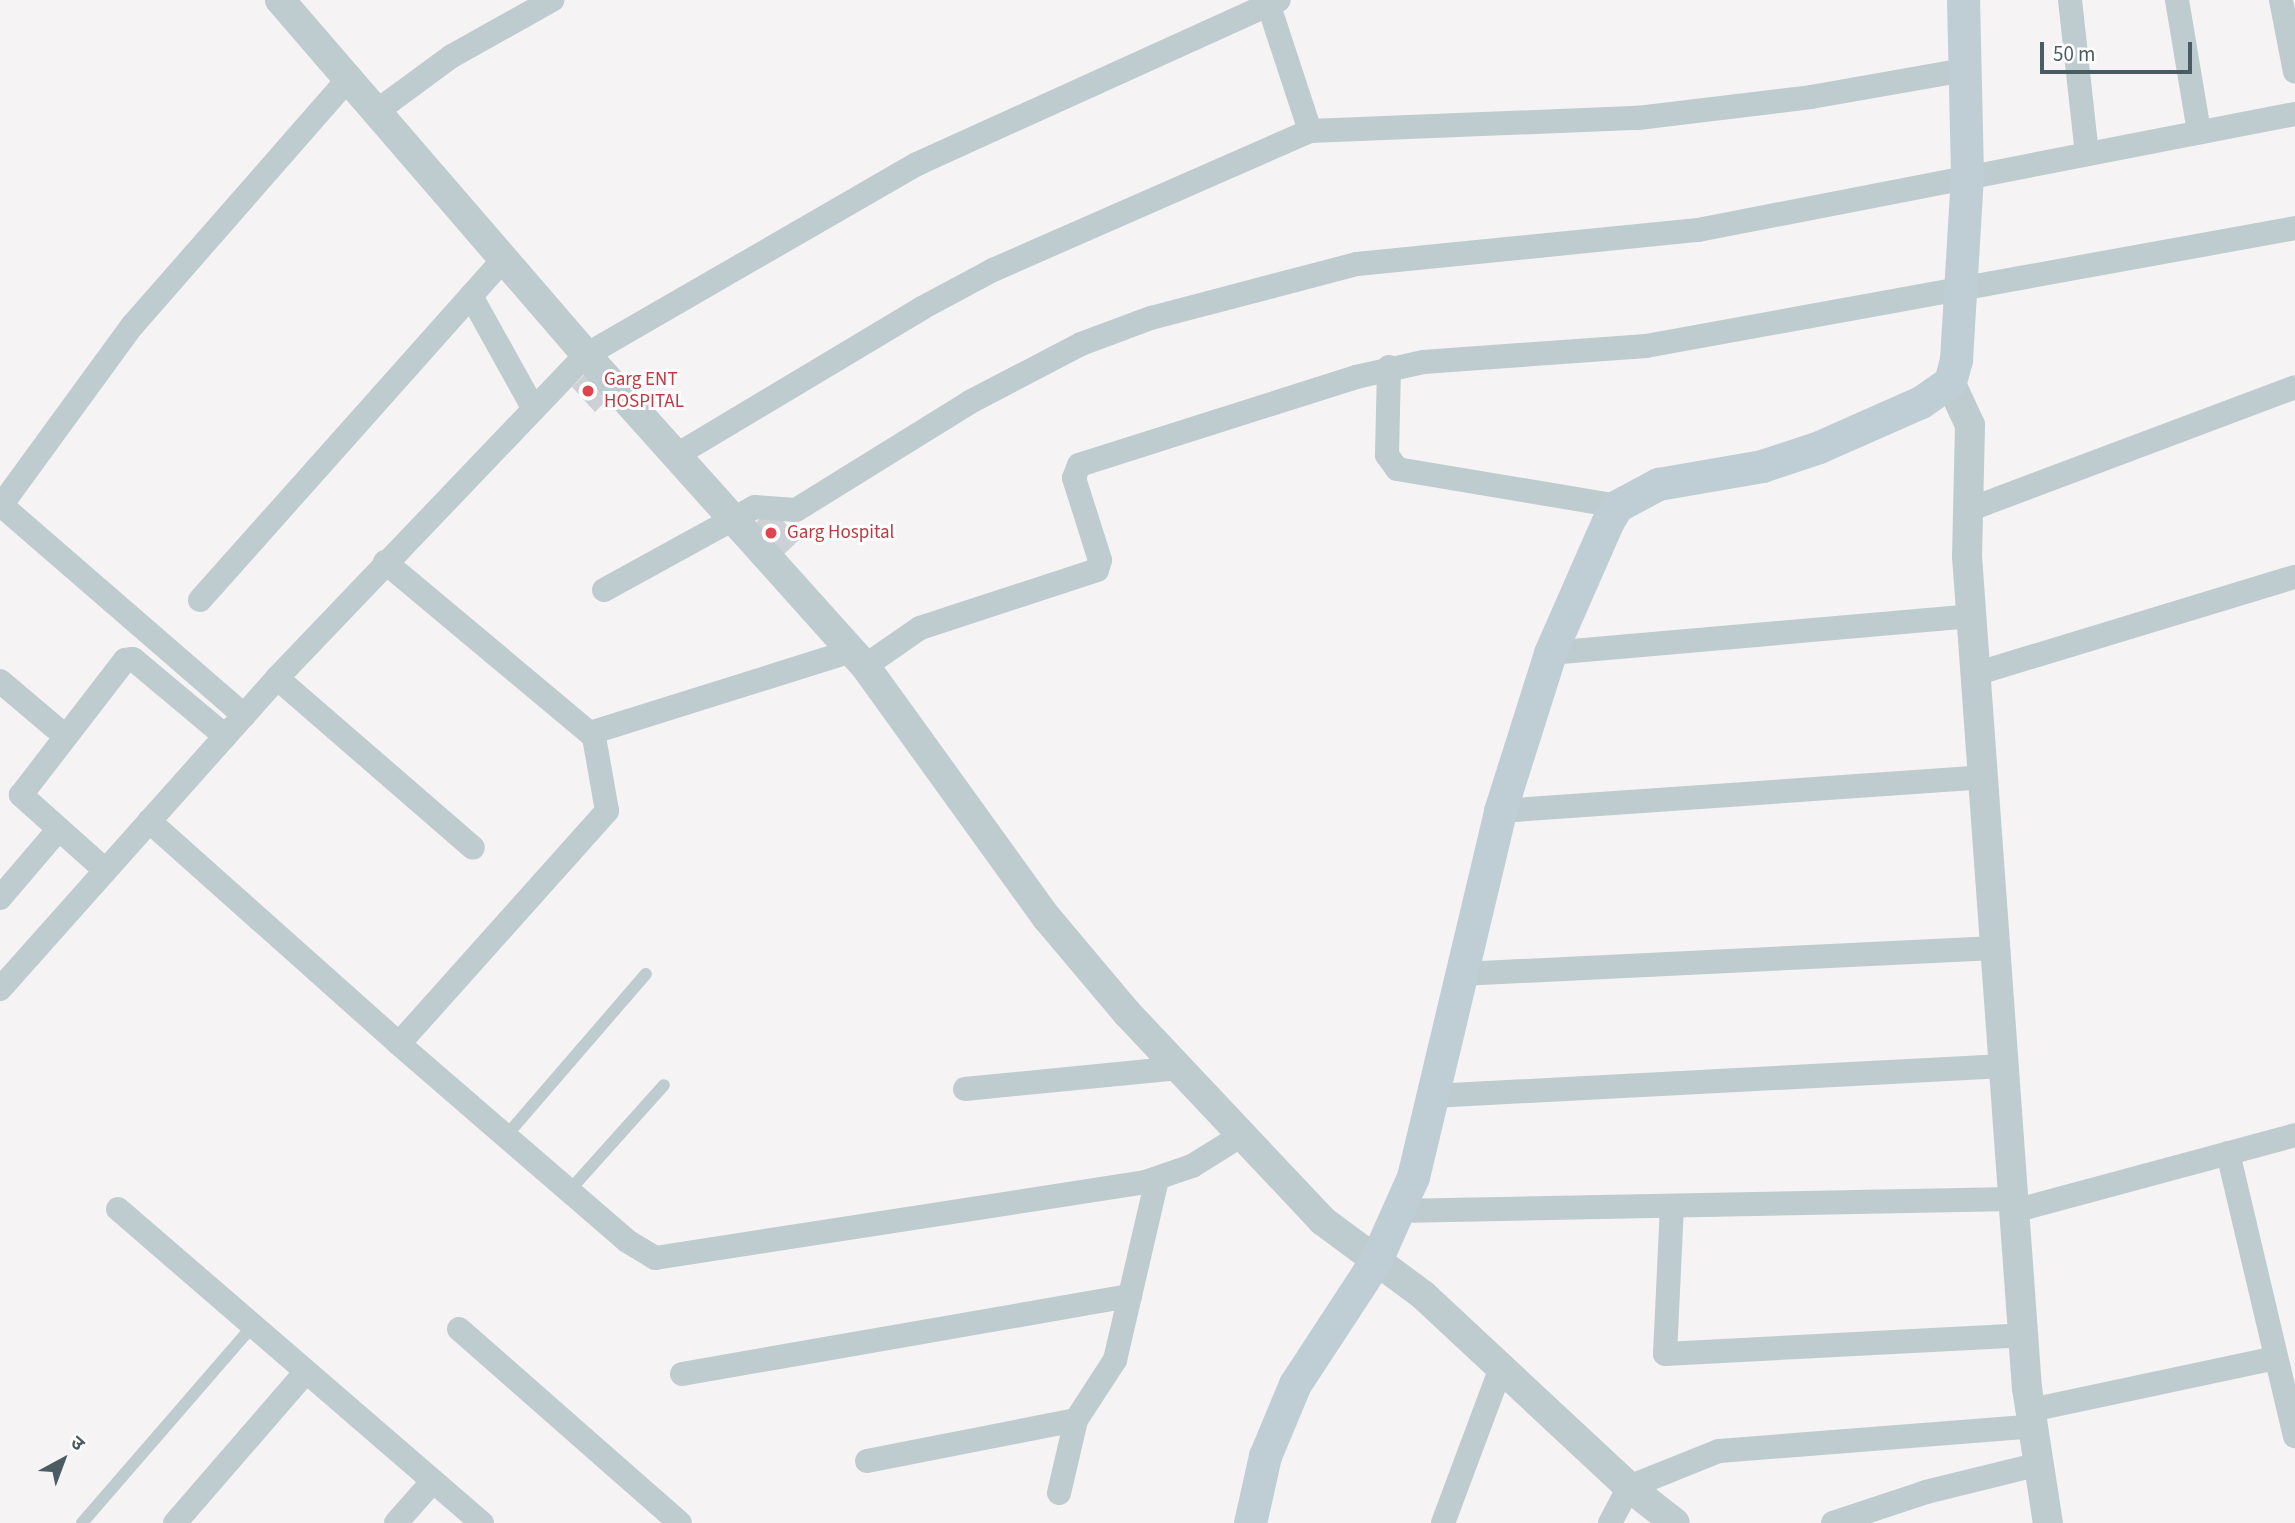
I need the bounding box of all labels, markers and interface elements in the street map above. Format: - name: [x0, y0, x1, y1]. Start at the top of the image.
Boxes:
- scale bar: [2043, 28, 2195, 72]
- text: 50 m: [2053, 39, 2095, 69]
- place label: Garg ENT HOSPITAL: [604, 369, 684, 413]
- marker: Garg ENT HOSPITAL: [578, 381, 598, 401]
- place label: Garg Hospital: [787, 522, 894, 544]
- marker: Garg Hospital: [761, 523, 781, 543]
- north arrow: [28, 1425, 98, 1495]
- text: उ: [64, 1430, 90, 1458]

